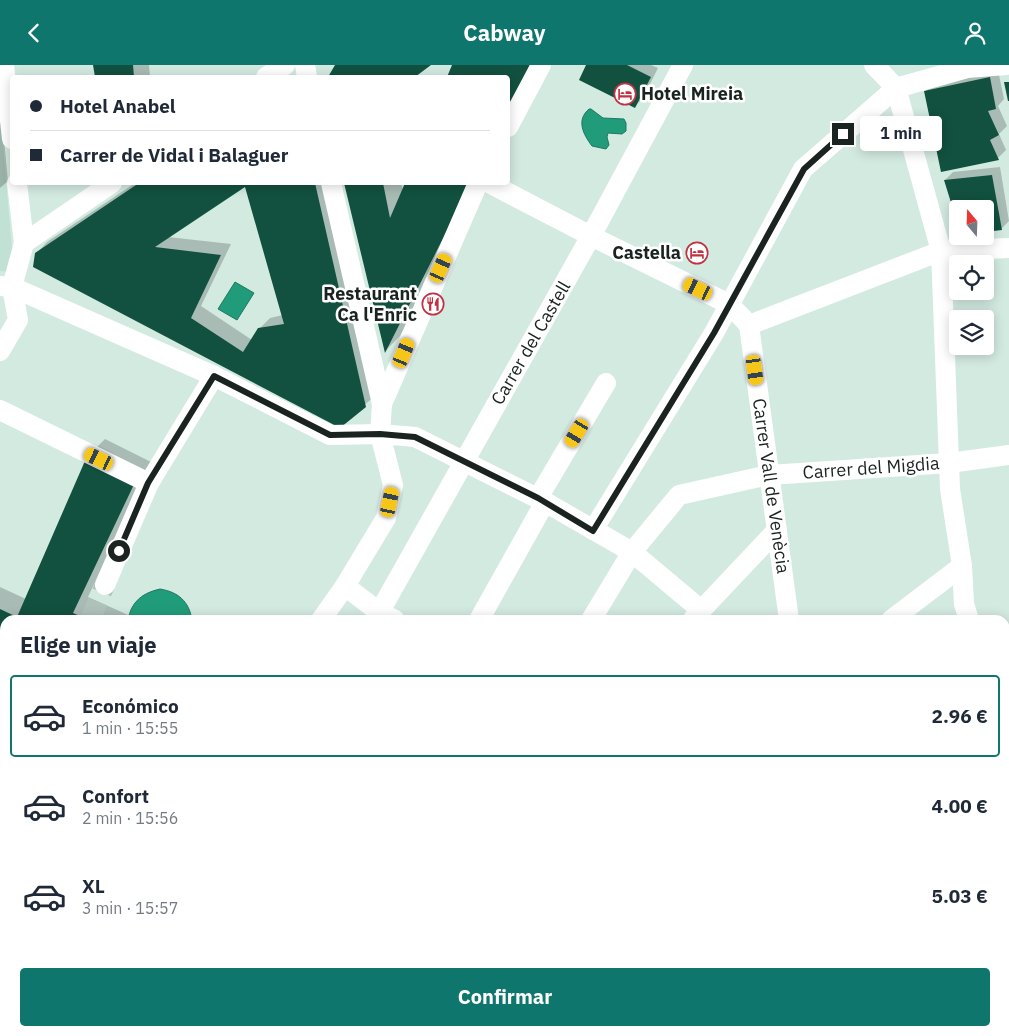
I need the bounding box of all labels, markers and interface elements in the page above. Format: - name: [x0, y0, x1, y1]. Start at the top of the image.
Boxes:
- text: Cabway: [463, 18, 546, 47]
- icon: back: [20, 19, 48, 47]
- icon: person: [961, 19, 989, 47]
- hotel icon: Hotel Mireia: [613, 82, 637, 106]
- place label: Hotel Mireia: [641, 82, 743, 105]
- text: Hotel Anabel: [60, 94, 176, 118]
- callout: 1 min: [860, 117, 943, 151]
- route end: [832, 123, 854, 145]
- text: 1 min: [880, 123, 922, 143]
- text: Carrer de Vidal i Balaguer: [60, 143, 288, 167]
- north arrow: [949, 200, 994, 245]
- map controls: [949, 200, 994, 355]
- place label: Castella: [612, 241, 681, 264]
- hotel icon: Castella: [685, 241, 709, 265]
- car: [428, 251, 453, 285]
- button: locate: [949, 255, 994, 300]
- car: [681, 276, 714, 302]
- street label: Carrer del Castell: [486, 277, 575, 409]
- place label: Restaurant Ca l'Enric: [323, 282, 417, 326]
- restaurant icon: Restaurant Ca l'Enric: [421, 292, 445, 316]
- button: layers: [949, 310, 994, 355]
- car: [391, 336, 416, 370]
- car: [745, 354, 764, 386]
- street label: Carrer Vall de Venècia: [748, 397, 795, 575]
- car: [562, 416, 591, 450]
- car: [82, 446, 115, 472]
- street label: Carrer del Migdia: [802, 451, 941, 484]
- car: [379, 486, 400, 518]
- route start: [108, 540, 130, 562]
- text: Elige un viaje: [20, 630, 157, 659]
- icon: car: [22, 694, 67, 739]
- text: Económico: [82, 694, 179, 718]
- text: 2.96 €: [932, 704, 988, 728]
- text: 1 min · 15:55: [82, 718, 178, 738]
- icon: car: [22, 784, 67, 829]
- text: Confort: [82, 784, 149, 808]
- text: 4.00 €: [932, 794, 988, 818]
- text: 2 min · 15:56: [82, 808, 178, 828]
- icon: car: [22, 874, 67, 919]
- text: XL: [82, 874, 105, 898]
- text: 5.03 €: [932, 884, 988, 908]
- text: 3 min · 15:57: [82, 898, 178, 918]
- button: Confirmar: [20, 968, 990, 1026]

